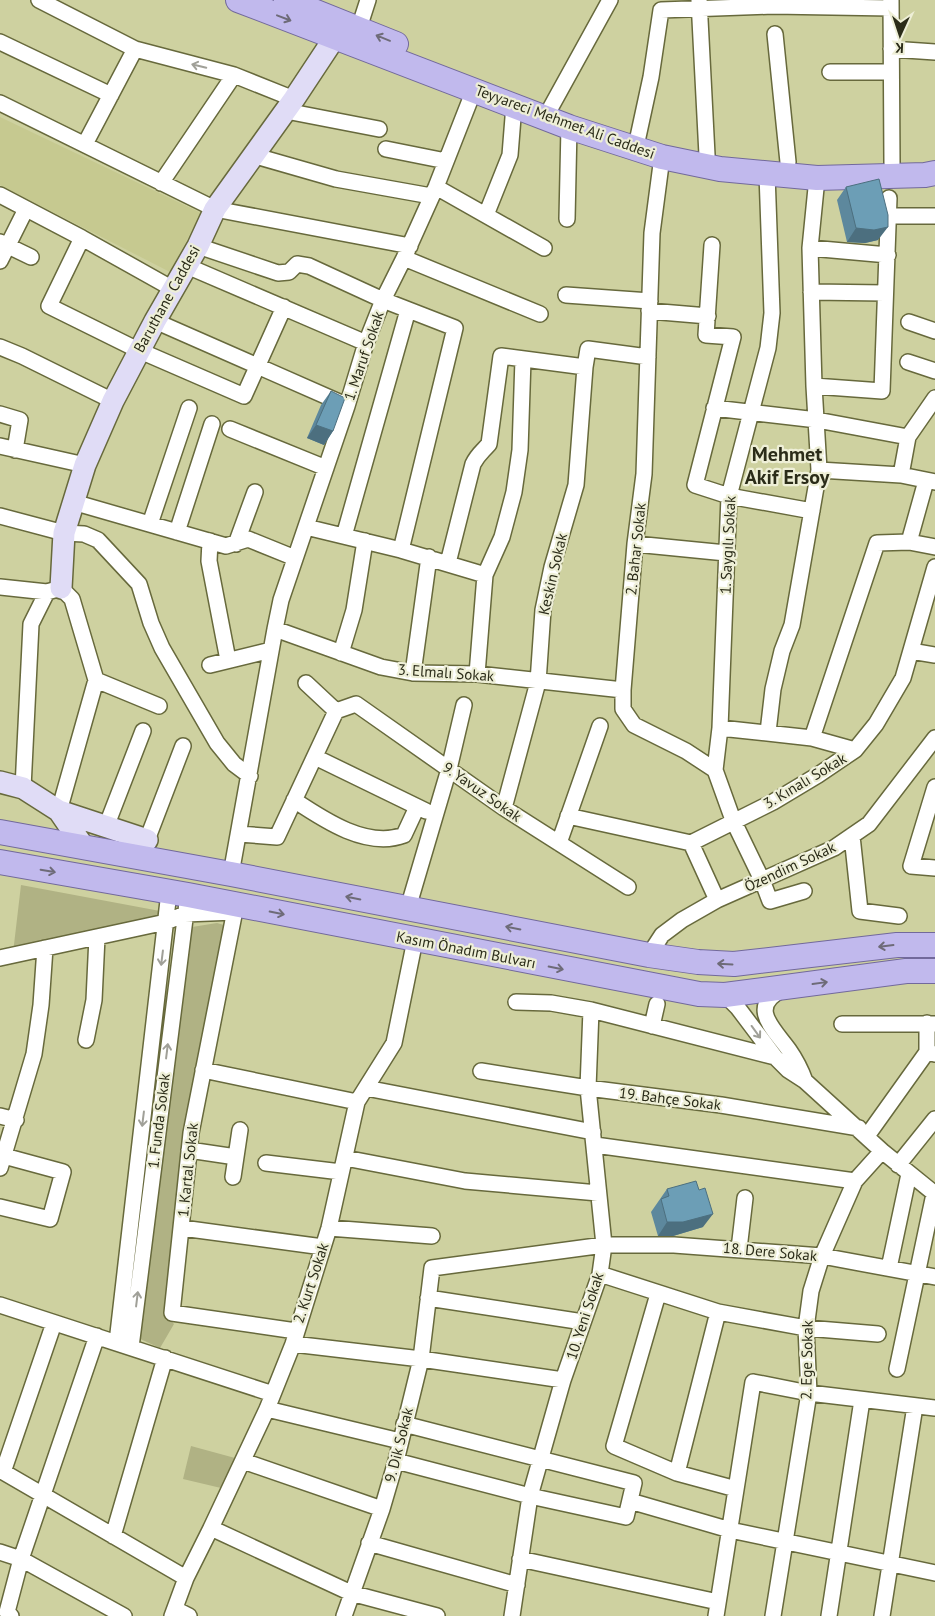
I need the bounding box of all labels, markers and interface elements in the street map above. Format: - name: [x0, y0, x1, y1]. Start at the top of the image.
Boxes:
- north arrow: [875, 10, 925, 60]
- one-way arrow: [276, 13, 291, 23]
- one-way arrow: [376, 33, 391, 42]
- text: K: [894, 39, 904, 57]
- one-way arrow: [191, 61, 207, 70]
- street label: Teyyareci Mehmet Ali Caddesi: [473, 80, 658, 163]
- street label: Baruthane Caddesi: [129, 242, 204, 356]
- street label: 1. Maruf Sokak: [339, 308, 388, 403]
- district label: Mehmet Akif Ersoy: [745, 441, 830, 490]
- street label: 1. Saygılı Sokak: [715, 494, 740, 595]
- street label: 2. Bahar Sokak: [621, 501, 650, 596]
- street label: Keskin Sokak: [534, 530, 571, 617]
- street label: 3. Elmalı Sokak: [397, 660, 496, 685]
- street label: 3. Kınalı Sokak: [760, 748, 850, 813]
- street label: 9. Yavuz Sokak: [439, 757, 526, 826]
- street label: Özendim Sokak: [741, 837, 839, 896]
- one-way arrow: [40, 866, 56, 876]
- one-way arrow: [346, 892, 362, 902]
- one-way arrow: [268, 909, 284, 919]
- one-way arrow: [505, 923, 521, 933]
- street label: Kasım Önadım Bulvarı: [395, 927, 538, 972]
- one-way arrow: [879, 941, 895, 951]
- one-way arrow: [157, 950, 167, 966]
- one-way arrow: [717, 959, 733, 968]
- one-way arrow: [548, 963, 564, 973]
- one-way arrow: [812, 977, 828, 987]
- one-way arrow: [751, 1025, 762, 1038]
- one-way arrow: [163, 1043, 173, 1059]
- street label: 1. Funda Sokak: [143, 1072, 174, 1170]
- street label: 19. Bahçe Sokak: [618, 1083, 723, 1114]
- one-way arrow: [138, 1111, 148, 1127]
- street label: 1. Kartal Sokak: [173, 1121, 202, 1218]
- street label: 18. Dere Sokak: [722, 1238, 819, 1265]
- street label: 2. Kurt Sokak: [289, 1239, 333, 1325]
- street label: 10. Yeni Sokak: [561, 1269, 608, 1362]
- one-way arrow: [132, 1291, 142, 1307]
- street label: 2. Ege Sokak: [796, 1319, 817, 1400]
- street label: 9. Dik Sokak: [380, 1405, 417, 1484]

